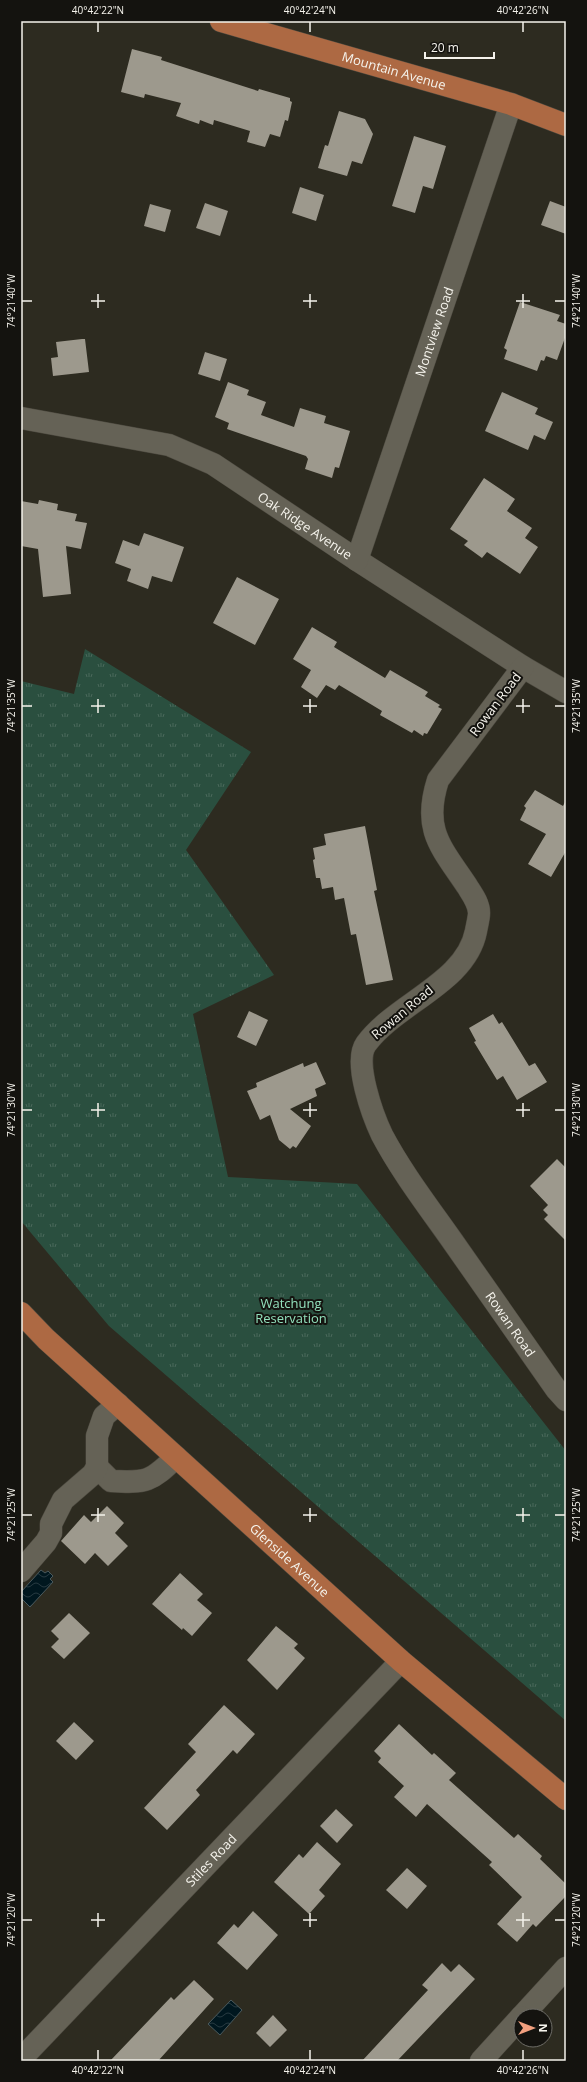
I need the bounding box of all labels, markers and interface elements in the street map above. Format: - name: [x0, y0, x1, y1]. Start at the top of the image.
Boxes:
- text: 40°42'22"N: [72, 3, 124, 17]
- text: 40°42'24"N: [284, 3, 336, 17]
- text: 40°42'26"N: [497, 3, 549, 17]
- scale bar: [425, 34, 494, 60]
- text: 20 m: [431, 39, 459, 56]
- street label: Mountain Avenue: [340, 47, 448, 94]
- text: 74°21'40"W: [4, 273, 18, 328]
- text: 74°21'40"W: [569, 273, 583, 328]
- street label: Montview Road: [411, 284, 458, 379]
- street label: Oak Ridge Avenue: [254, 487, 356, 563]
- street label: Rowan Road: [465, 668, 525, 740]
- text: 74°21'35"W: [4, 678, 18, 733]
- text: 74°21'35"W: [569, 678, 583, 733]
- street label: Rowan Road: [367, 981, 437, 1043]
- text: 74°21'30"W: [4, 1082, 18, 1137]
- text: 74°21'30"W: [569, 1082, 583, 1137]
- street label: Rowan Road: [482, 1288, 540, 1360]
- park label: Watchung Reservation: [255, 1294, 327, 1327]
- text: 74°21'25"W: [4, 1487, 18, 1542]
- text: 74°21'25"W: [569, 1487, 583, 1542]
- street label: Glenside Avenue: [246, 1519, 333, 1601]
- street label: Stiles Road: [181, 1830, 240, 1890]
- text: 74°21'20"W: [4, 1892, 18, 1947]
- text: 74°21'20"W: [569, 1892, 583, 1947]
- north arrow: [513, 2008, 553, 2048]
- text: N: [536, 2024, 551, 2032]
- text: 40°42'22"N: [72, 2063, 124, 2077]
- text: 40°42'24"N: [284, 2063, 336, 2077]
- text: 40°42'26"N: [497, 2063, 549, 2077]

